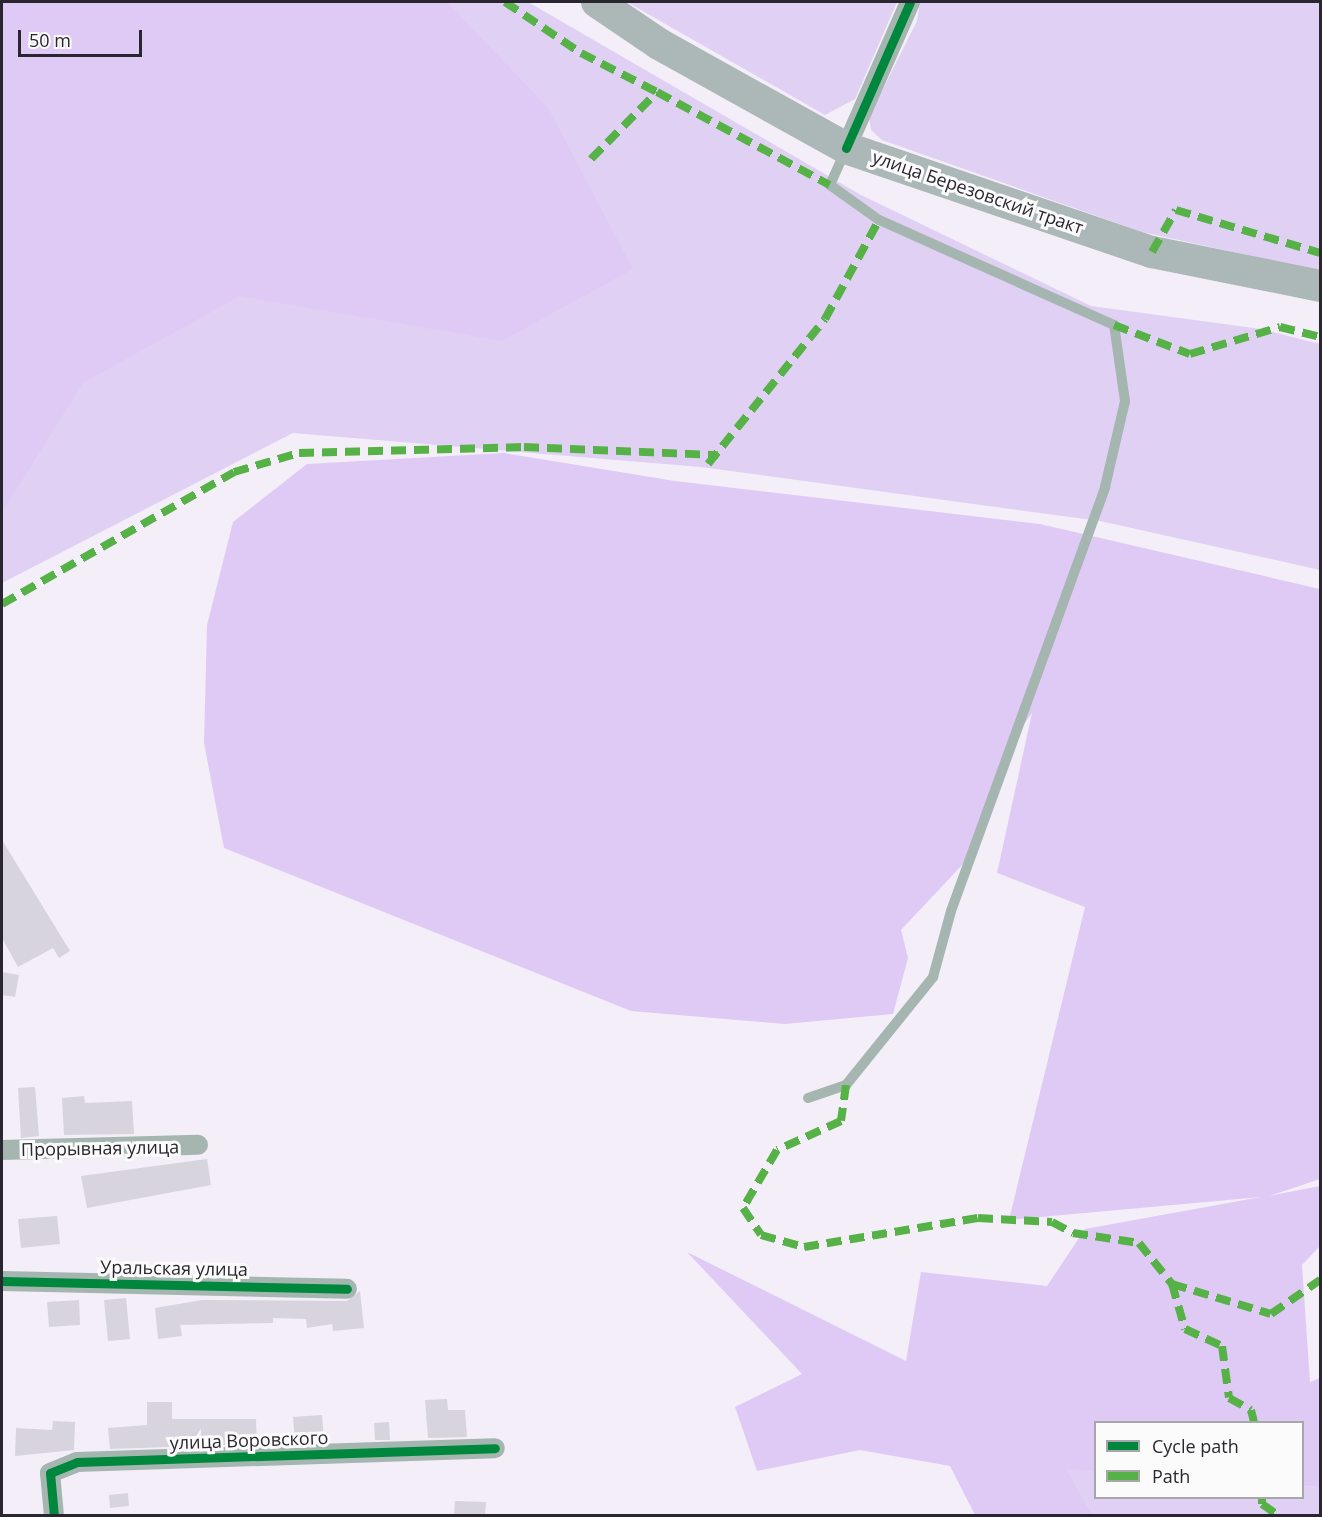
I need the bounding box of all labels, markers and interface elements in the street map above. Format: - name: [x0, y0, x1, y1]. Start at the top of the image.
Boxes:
- scale bar: [21, 18, 146, 56]
- text: 50 m: [29, 28, 71, 52]
- street label: улица Березовский тракт: [870, 146, 1086, 238]
- street label: Прорывная улица: [21, 1136, 179, 1160]
- street label: Уральская улица: [100, 1256, 248, 1280]
- legend: [1094, 1421, 1304, 1499]
- street label: улица Воровского: [169, 1426, 329, 1454]
- text: Cycle path: [1152, 1434, 1239, 1458]
- text: Path: [1152, 1464, 1190, 1488]

